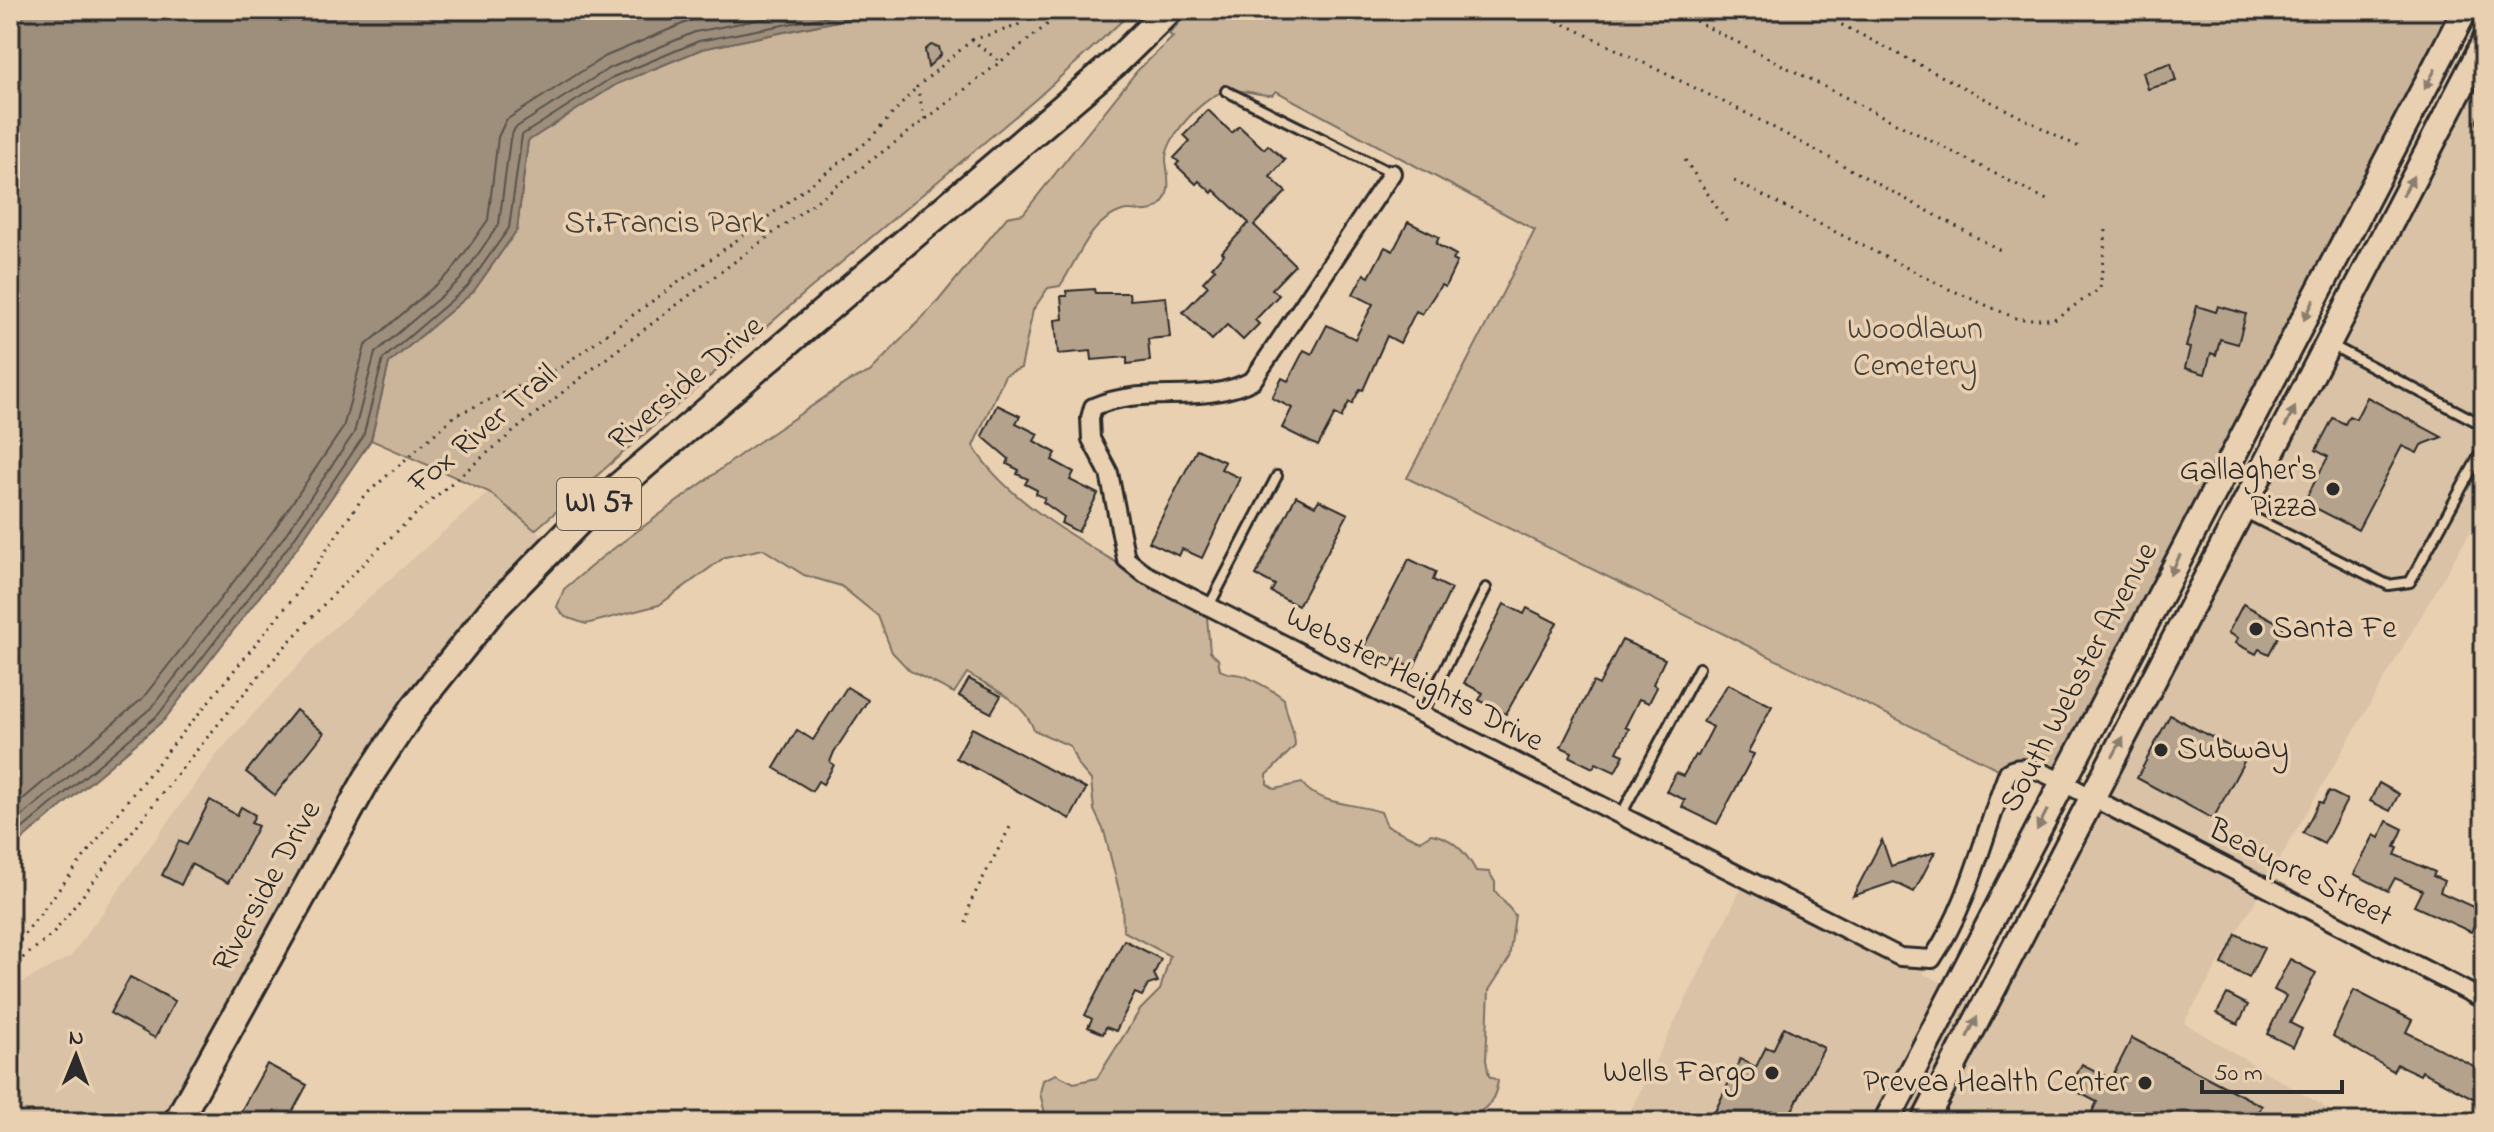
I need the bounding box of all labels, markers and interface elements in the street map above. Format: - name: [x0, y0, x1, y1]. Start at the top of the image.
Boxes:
- one-way arrow: [2423, 68, 2436, 91]
- one-way arrow: [2401, 175, 2415, 197]
- park label: St.Francis Park: [564, 201, 767, 248]
- one-way arrow: [2302, 298, 2315, 321]
- street label: Riverside Drive: [599, 304, 775, 463]
- park label: Woodlawn Cemetery: [1847, 307, 1983, 391]
- street label: Fox River Trail: [398, 353, 569, 507]
- one-way arrow: [2283, 406, 2296, 429]
- place label: Gallagher's Pizza: [2179, 448, 2317, 532]
- road number: WI 57: [557, 478, 641, 530]
- marker: Gallagher's Pizza: [2324, 480, 2342, 498]
- street label: South Webster Avenue: [1989, 534, 2172, 822]
- one-way arrow: [2169, 553, 2182, 576]
- street label: Webster Heights Drive: [1277, 595, 1552, 766]
- place label: Santa Fe: [2272, 606, 2397, 653]
- marker: Santa Fe: [2247, 620, 2265, 638]
- place label: Subway: [2177, 727, 2289, 774]
- one-way arrow: [2111, 736, 2125, 759]
- marker: Subway: [2152, 741, 2170, 759]
- street label: Riverside Drive: [201, 792, 335, 982]
- street label: Beaupre Street: [2199, 807, 2401, 941]
- one-way arrow: [2035, 808, 2048, 831]
- north arrow: [36, 1016, 116, 1096]
- one-way arrow: [1965, 1016, 1979, 1039]
- text: N: [69, 1023, 84, 1055]
- scale bar: [2202, 1044, 2342, 1094]
- place label: Wells Fargo: [1603, 1050, 1756, 1097]
- text: 50 m: [2214, 1057, 2263, 1092]
- place label: Prevea Health Center: [1863, 1060, 2129, 1107]
- marker: Wells Fargo: [1763, 1064, 1781, 1082]
- marker: Prevea Health Center: [2136, 1074, 2154, 1092]

